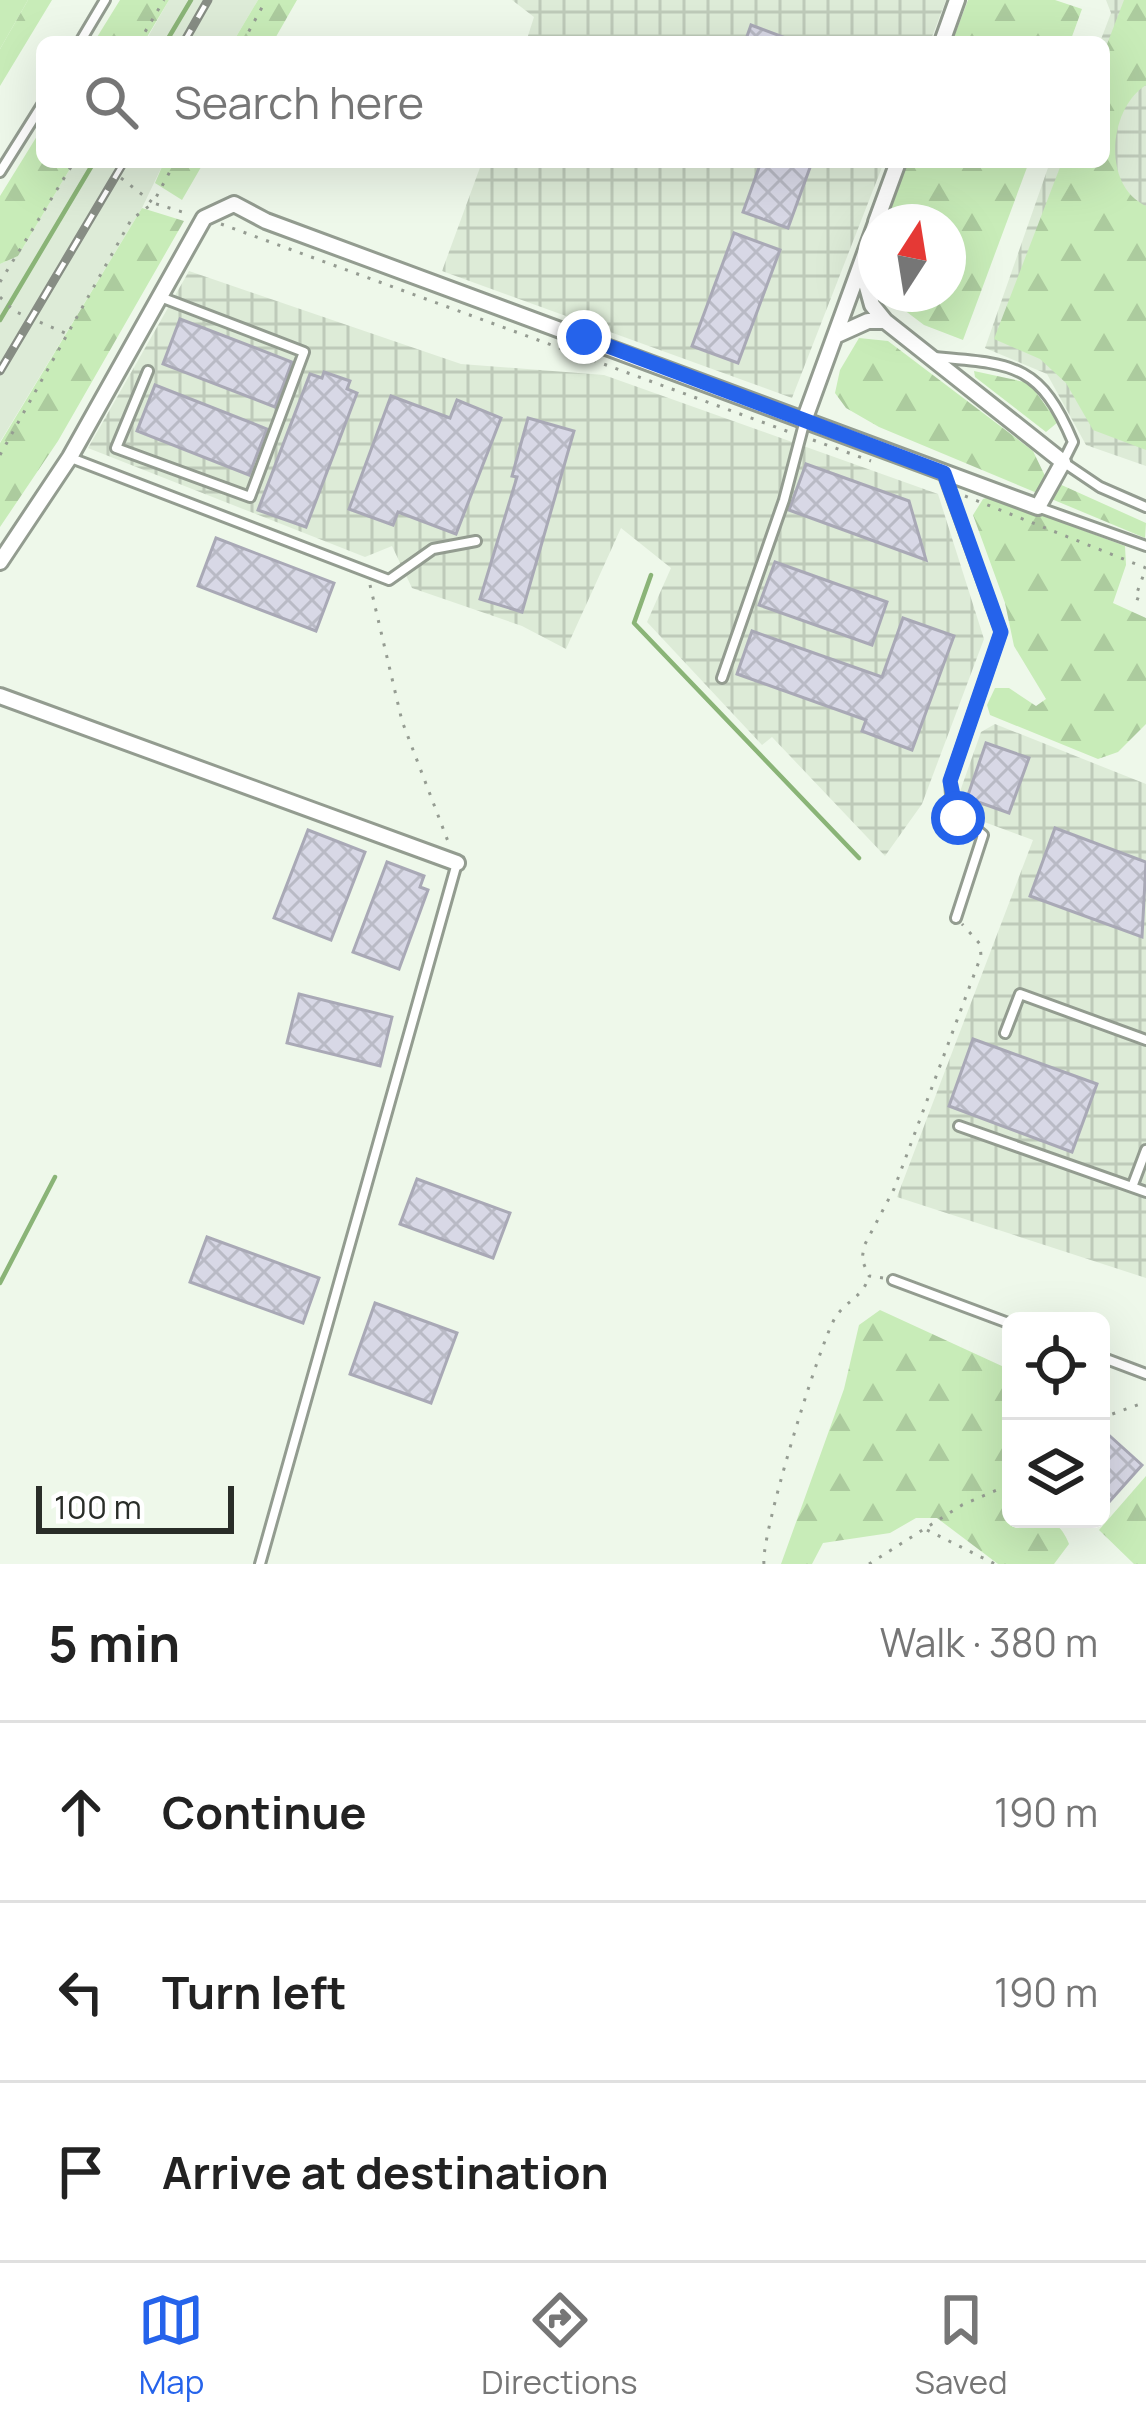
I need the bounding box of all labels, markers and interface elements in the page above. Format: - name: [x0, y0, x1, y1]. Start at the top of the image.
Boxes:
- search box: [36, 36, 1110, 168]
- icon: search: [78, 69, 144, 135]
- text: Search here: [174, 71, 424, 133]
- north arrow: [858, 204, 966, 312]
- route end: [557, 310, 611, 364]
- route start: [931, 791, 985, 845]
- map controls: [1002, 1312, 1110, 1528]
- button: locate: [1002, 1312, 1110, 1420]
- button: layers: [1002, 1420, 1110, 1528]
- scale bar: [36, 1480, 234, 1533]
- text: 100 m: [54, 1484, 142, 1529]
- text: 5 min: [48, 1608, 180, 1677]
- text: Walk · 380 m: [880, 1615, 1098, 1669]
- icon: ahead: [48, 1779, 114, 1845]
- text: Continue: [162, 1781, 367, 1843]
- text: 190 m: [994, 1785, 1098, 1839]
- icon: left: [48, 1959, 114, 2025]
- text: Turn left: [162, 1961, 347, 2023]
- text: 190 m: [994, 1965, 1098, 2019]
- icon: arrive: [48, 2139, 114, 2205]
- text: Arrive at destination: [162, 2141, 609, 2203]
- tab: Map: [138, 2287, 204, 2404]
- tab: Directions: [481, 2287, 638, 2404]
- tab: Saved: [915, 2287, 1008, 2404]

